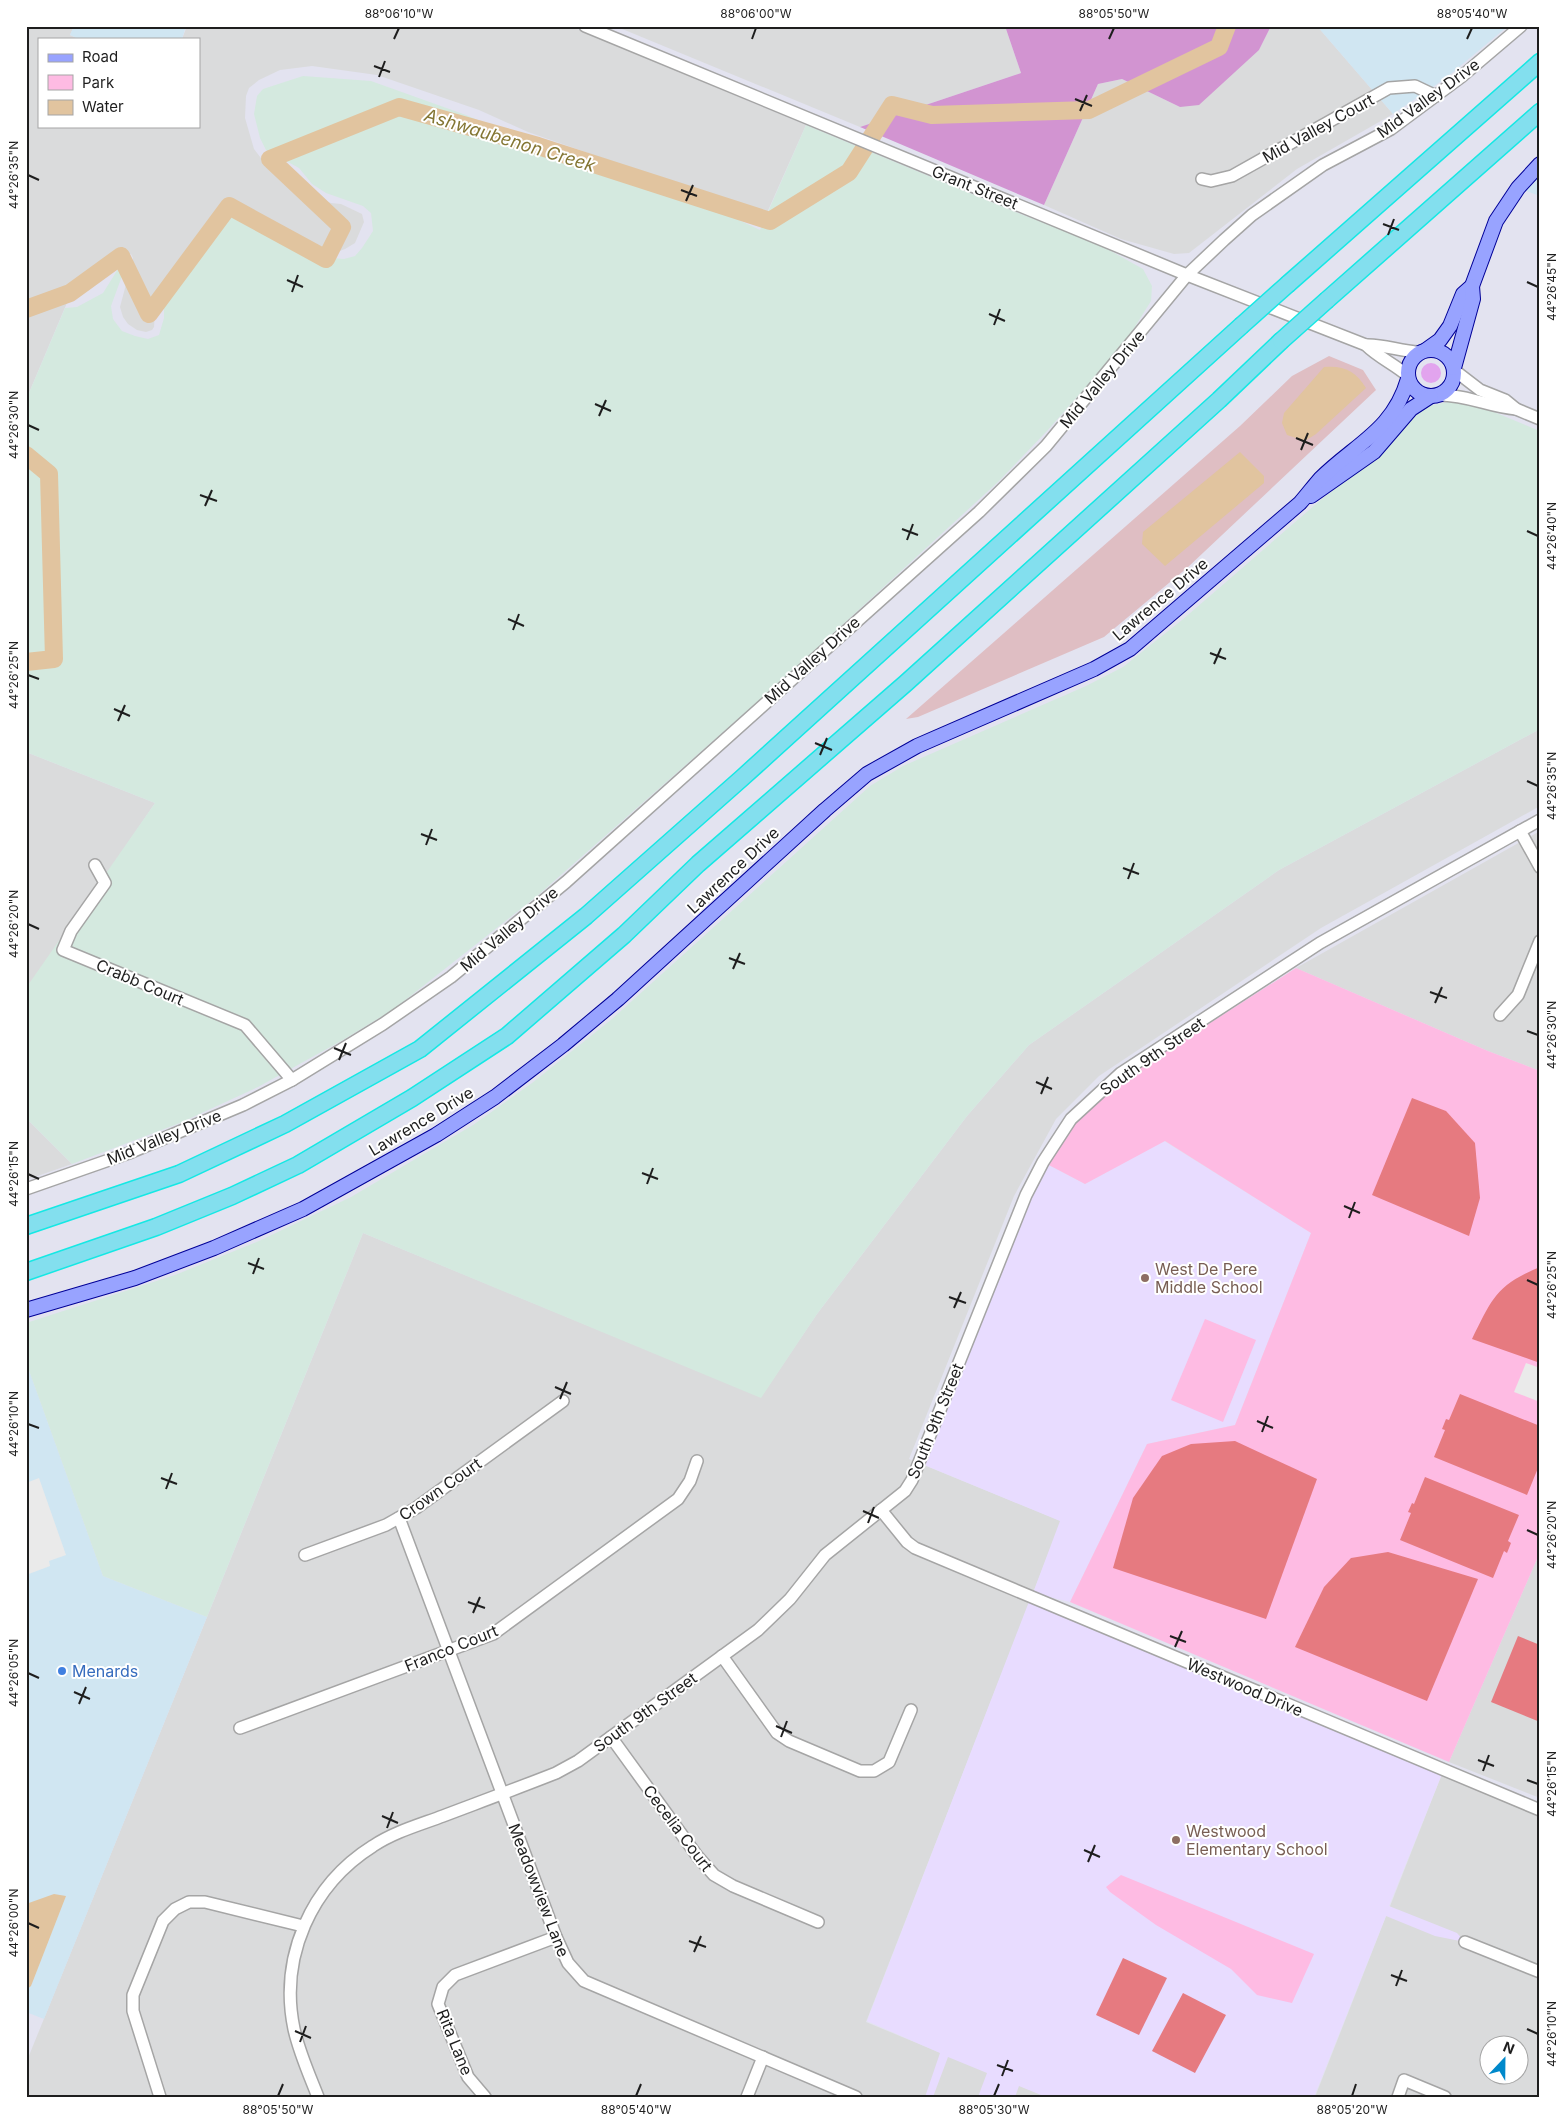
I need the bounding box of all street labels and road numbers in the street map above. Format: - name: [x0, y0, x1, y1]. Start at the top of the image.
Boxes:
- street label: Mid Valley Drive: [1373, 54, 1483, 142]
- street label: Mid Valley Court: [1259, 89, 1377, 167]
- street label: Grant Street: [929, 161, 1021, 213]
- street label: Mid Valley Drive: [1055, 326, 1149, 432]
- street label: Lawrence Drive: [1108, 553, 1212, 645]
- street label: Mid Valley Drive: [760, 612, 864, 708]
- street label: Lawrence Drive: [683, 822, 783, 918]
- street label: Mid Valley Drive: [456, 882, 562, 976]
- street label: Crabb Court: [93, 955, 187, 1009]
- street label: South 9th Street: [1096, 1013, 1208, 1099]
- street label: Lawrence Drive: [365, 1082, 477, 1160]
- street label: Mid Valley Drive: [104, 1105, 224, 1169]
- street label: South 9th Street: [903, 1360, 967, 1482]
- street label: Crown Court: [395, 1453, 485, 1525]
- street label: Franco Court: [401, 1620, 501, 1676]
- street label: Westwood Drive: [1184, 1654, 1306, 1720]
- street label: South 9th Street: [589, 1668, 701, 1756]
- street label: Cecelia Court: [639, 1781, 717, 1875]
- street label: Meadowview Lane: [504, 1820, 574, 1960]
- street label: Rita Lane: [433, 2006, 477, 2078]

